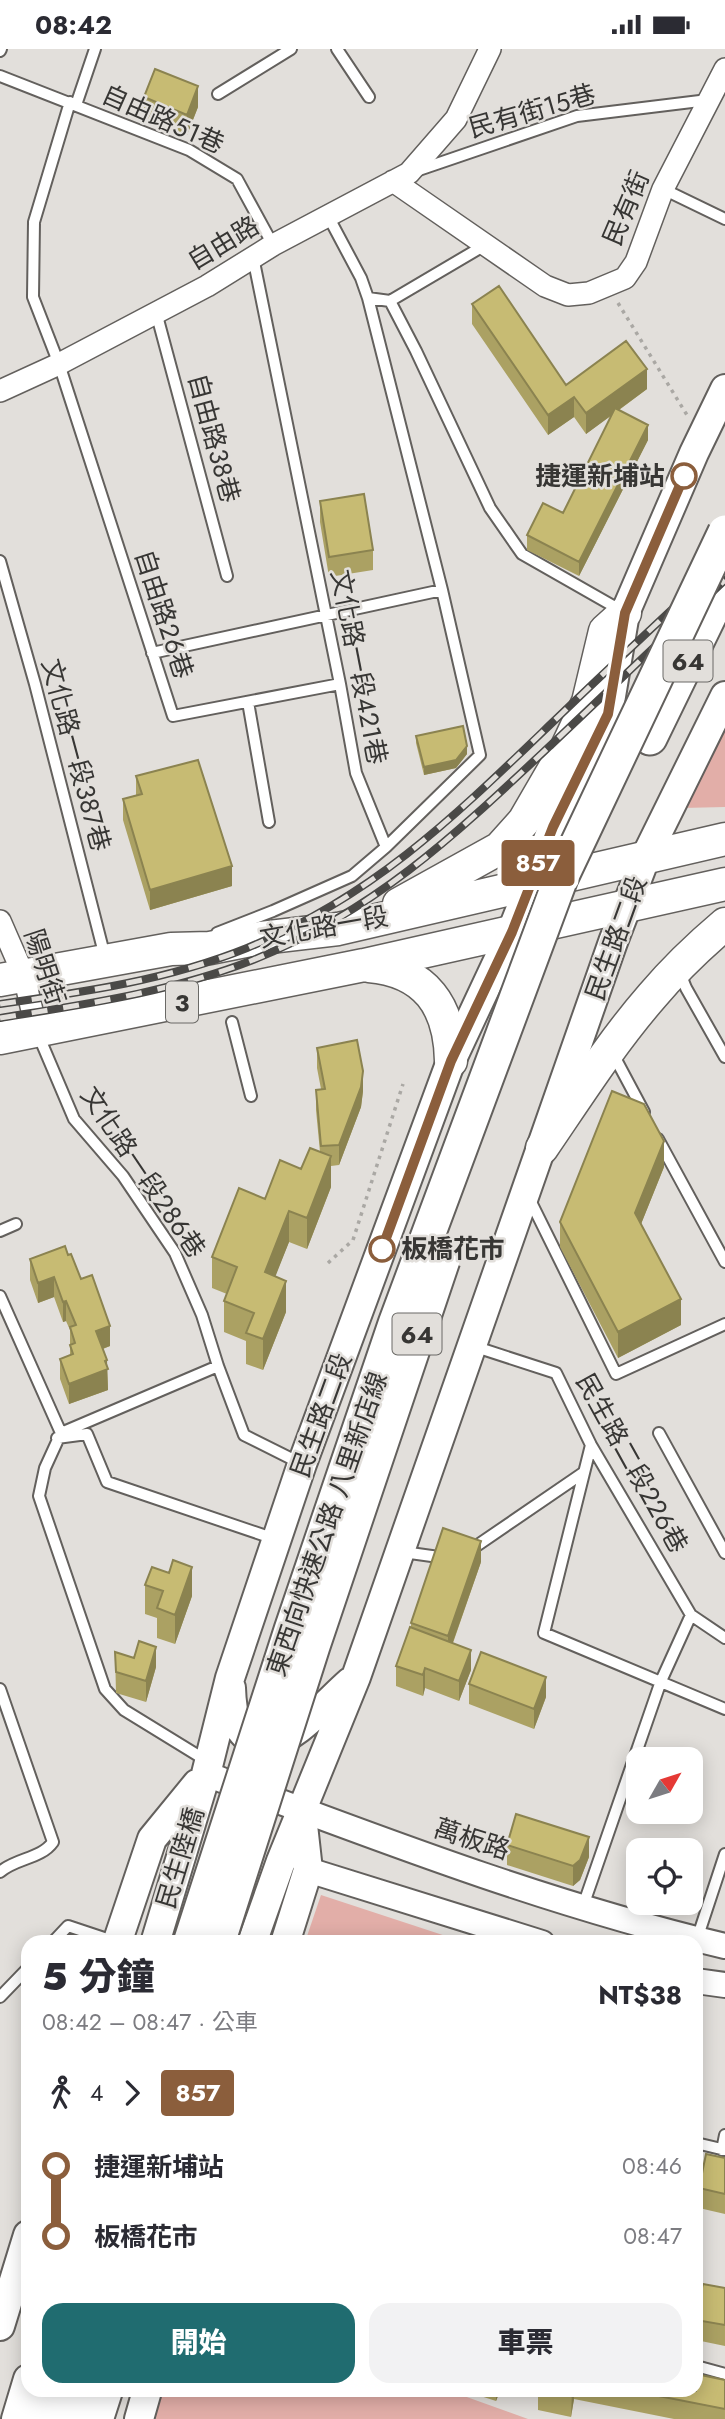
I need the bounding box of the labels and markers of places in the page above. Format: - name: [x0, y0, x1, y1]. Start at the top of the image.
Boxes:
- place label: 捷運新埔站: [535, 457, 665, 495]
- marker: 捷運新埔站: [671, 463, 697, 489]
- place label: 板橋花市: [401, 1230, 505, 1268]
- marker: 板橋花市: [369, 1236, 395, 1262]

